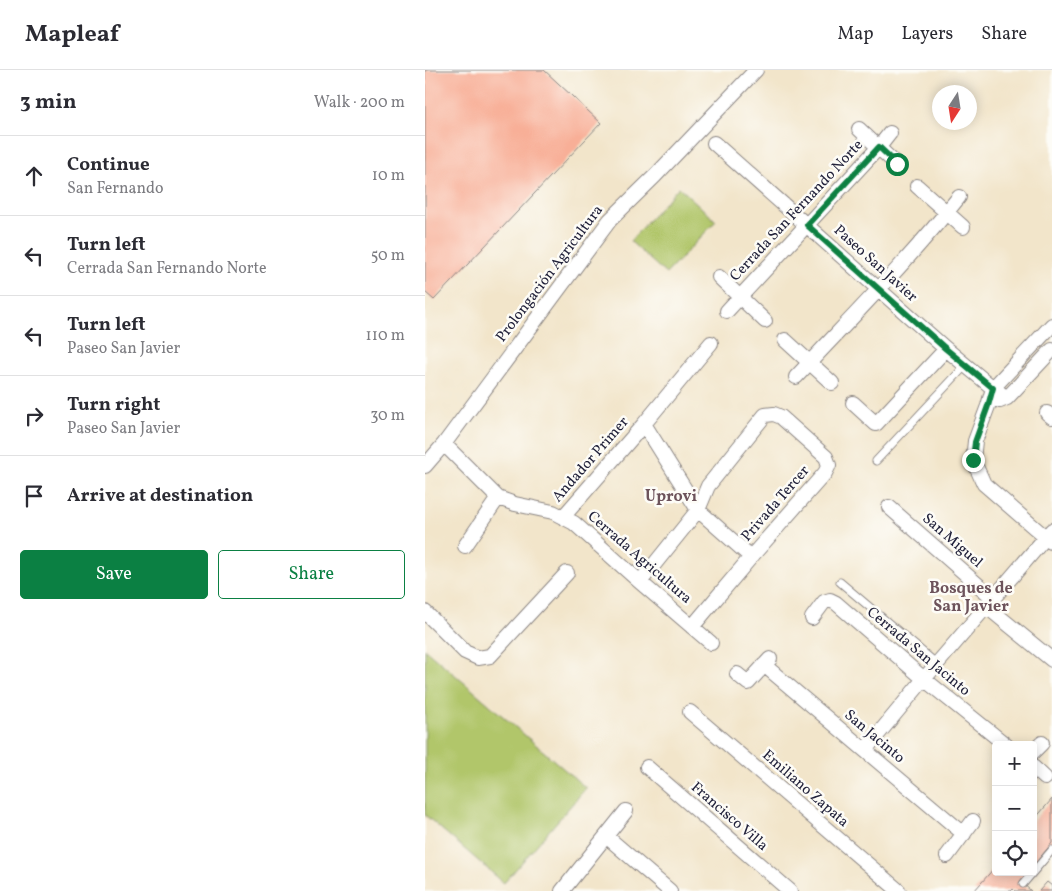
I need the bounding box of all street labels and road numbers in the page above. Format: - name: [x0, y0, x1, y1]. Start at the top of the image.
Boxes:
- street label: Cerrada San Fernando Norte: [726, 135, 868, 287]
- street label: Prolongación Agricultura: [491, 201, 609, 347]
- street label: Paseo San Javier: [829, 221, 921, 307]
- street label: Andador Primer: [548, 413, 634, 507]
- street label: Privada Tercer: [737, 461, 815, 547]
- street label: Cerrada Agricultura: [582, 507, 696, 609]
- street label: San Miguel: [917, 509, 987, 573]
- street label: Cerrada San Jacinto: [862, 602, 974, 702]
- street label: San Jacinto: [839, 705, 909, 769]
- street label: Emiliano Zapata: [757, 745, 853, 833]
- street label: Francisco Villa: [686, 778, 772, 856]

